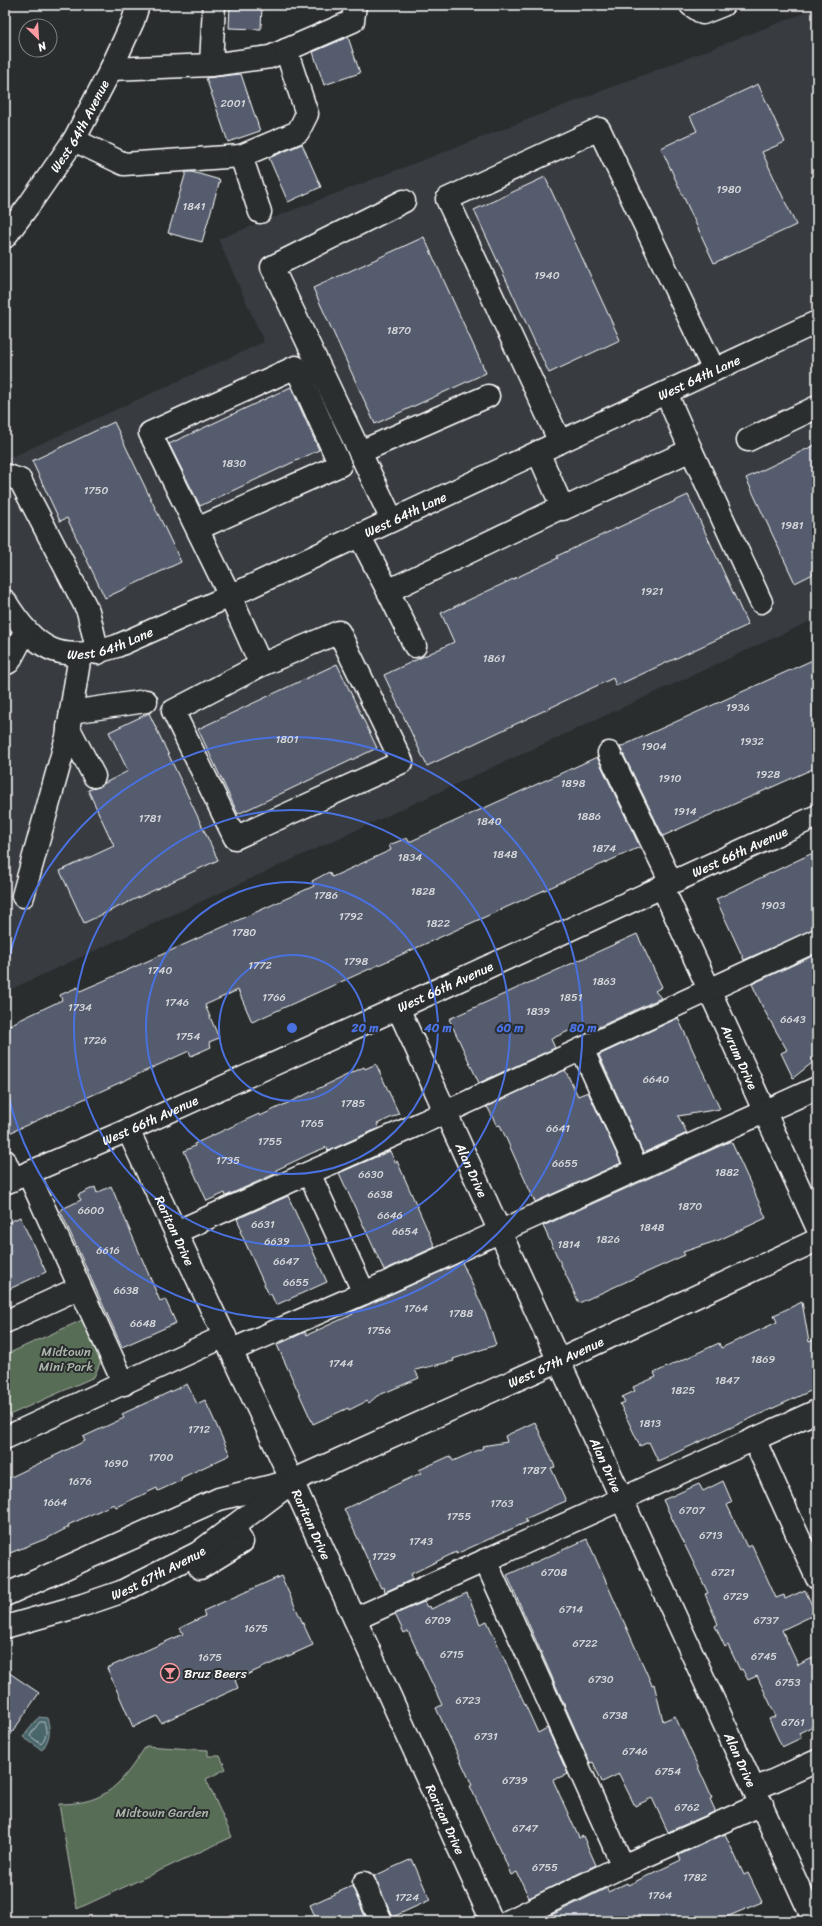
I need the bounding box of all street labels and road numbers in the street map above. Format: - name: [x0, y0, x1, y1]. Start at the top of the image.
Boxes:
- street label: West 64th Avenue: [43, 75, 115, 177]
- street label: West 64th Lane: [654, 348, 744, 406]
- street label: West 64th Lane: [360, 485, 451, 543]
- street label: West 64th Lane: [67, 620, 157, 666]
- street label: West 66th Avenue: [688, 819, 792, 883]
- street label: West 66th Avenue: [393, 954, 497, 1018]
- street label: Avrum Drive: [715, 1020, 765, 1093]
- street label: West 66th Avenue: [98, 1088, 202, 1152]
- street label: Alan Drive: [449, 1138, 494, 1201]
- street label: Raritan Drive: [149, 1191, 202, 1270]
- street label: West 67th Avenue: [504, 1330, 608, 1394]
- street label: Alan Drive: [583, 1433, 629, 1496]
- street label: Raritan Drive: [286, 1485, 338, 1564]
- street label: West 67th Avenue: [108, 1539, 211, 1606]
- street label: Alan Drive: [718, 1727, 763, 1791]
- street label: Raritan Drive: [420, 1780, 472, 1859]

